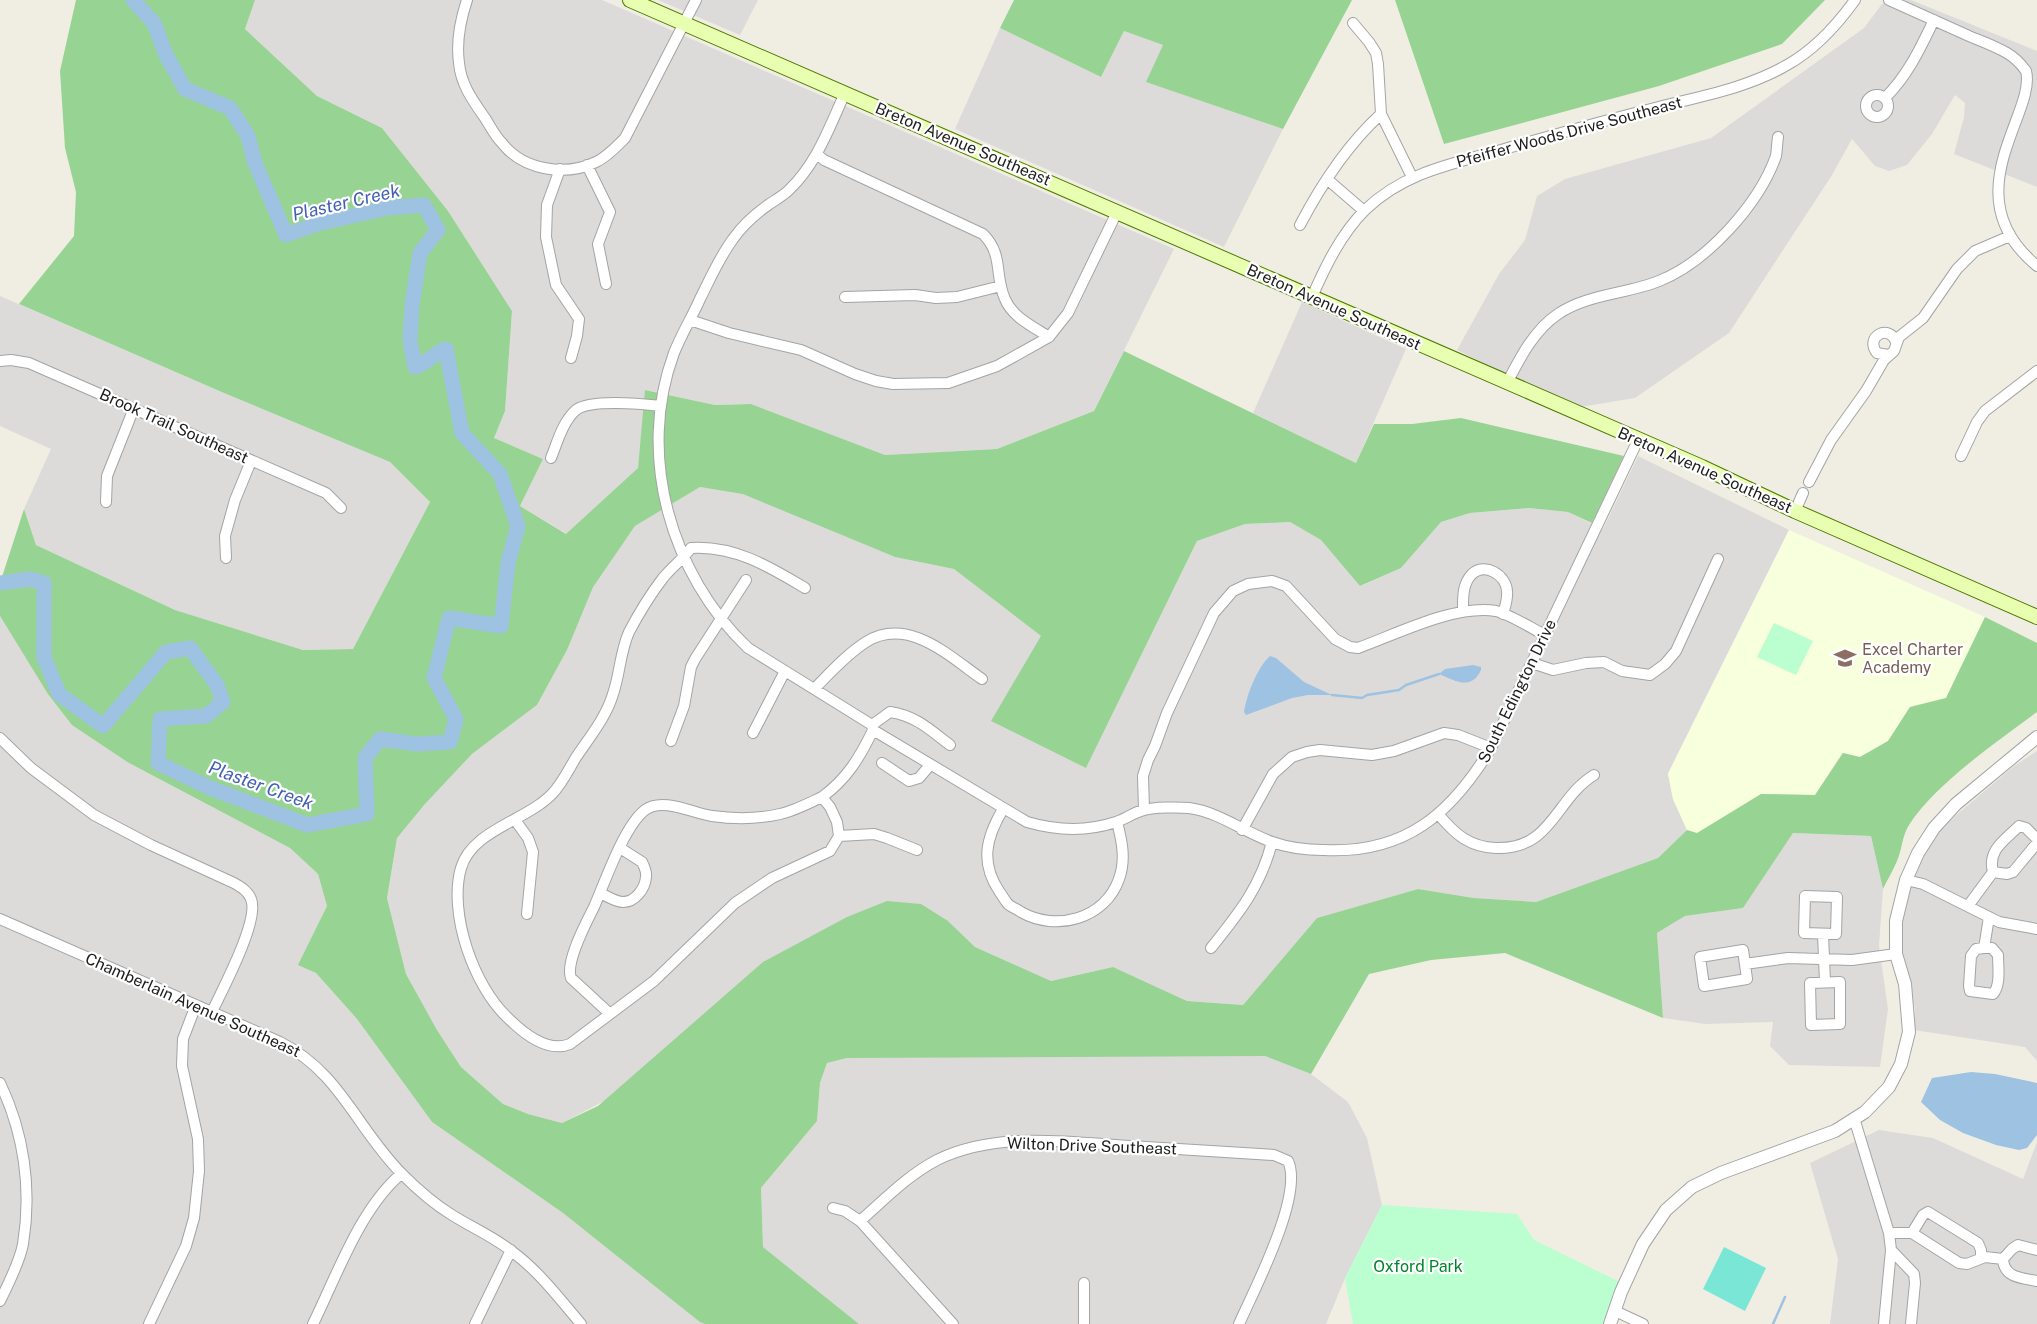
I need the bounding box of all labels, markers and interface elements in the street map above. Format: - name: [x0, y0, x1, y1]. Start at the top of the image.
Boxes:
- street label: Pfeiffer Woods Drive Southeast: [1454, 93, 1684, 171]
- street label: Breton Avenue Southeast: [872, 98, 1054, 190]
- water label: Plaster Creek: [290, 179, 402, 225]
- street label: Breton Avenue Southeast: [1244, 260, 1424, 354]
- street label: Brook Trail Southeast: [97, 385, 251, 467]
- street label: Breton Avenue Southeast: [1615, 423, 1795, 517]
- street label: South Edington Drive: [1474, 616, 1560, 766]
- place label: Excel Charter Academy: [1862, 640, 1963, 677]
- school or university icon: Excel Charter Academy: [1832, 645, 1858, 671]
- water label: Plaster Creek: [206, 756, 316, 814]
- street label: Chamberlain Avenue Southeast: [82, 949, 304, 1061]
- street label: Wilton Drive Southeast: [1007, 1134, 1177, 1158]
- park label: Oxford Park: [1373, 1257, 1463, 1276]

